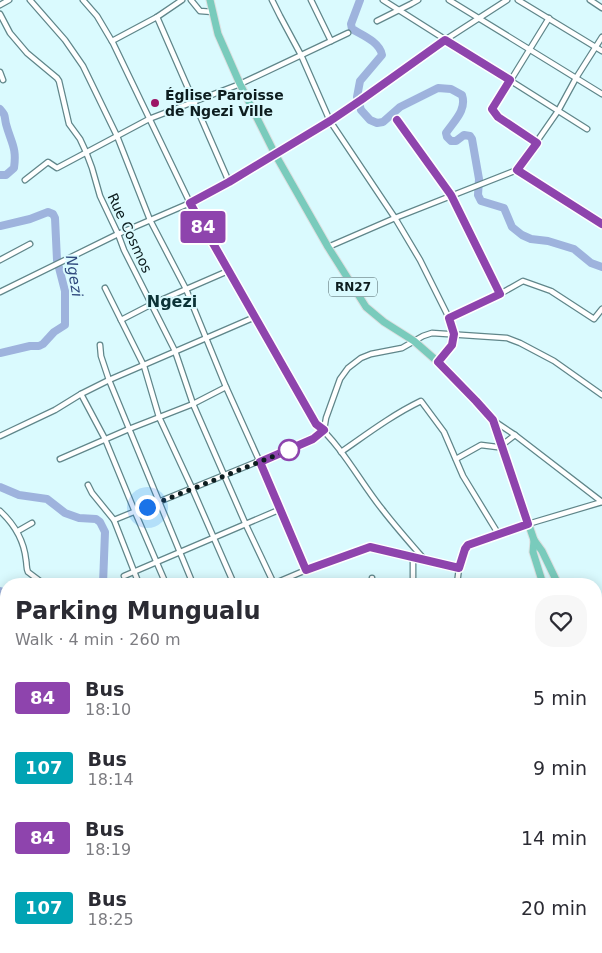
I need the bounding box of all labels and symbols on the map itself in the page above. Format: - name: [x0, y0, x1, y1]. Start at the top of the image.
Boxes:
- place label: Église Paroisse de Ngezi Ville: [165, 87, 284, 119]
- marker: Église Paroisse de Ngezi Ville: [149, 97, 161, 109]
- street label: Rue Cosmos: [105, 191, 155, 275]
- line badge: 84: [180, 211, 226, 243]
- water label: Ngezi: [62, 254, 86, 299]
- road number: RN27: [329, 278, 377, 296]
- district label: Ngezi: [147, 292, 197, 311]
- unlabelled marker: [278, 439, 300, 461]
- your location: [135, 495, 160, 520]

